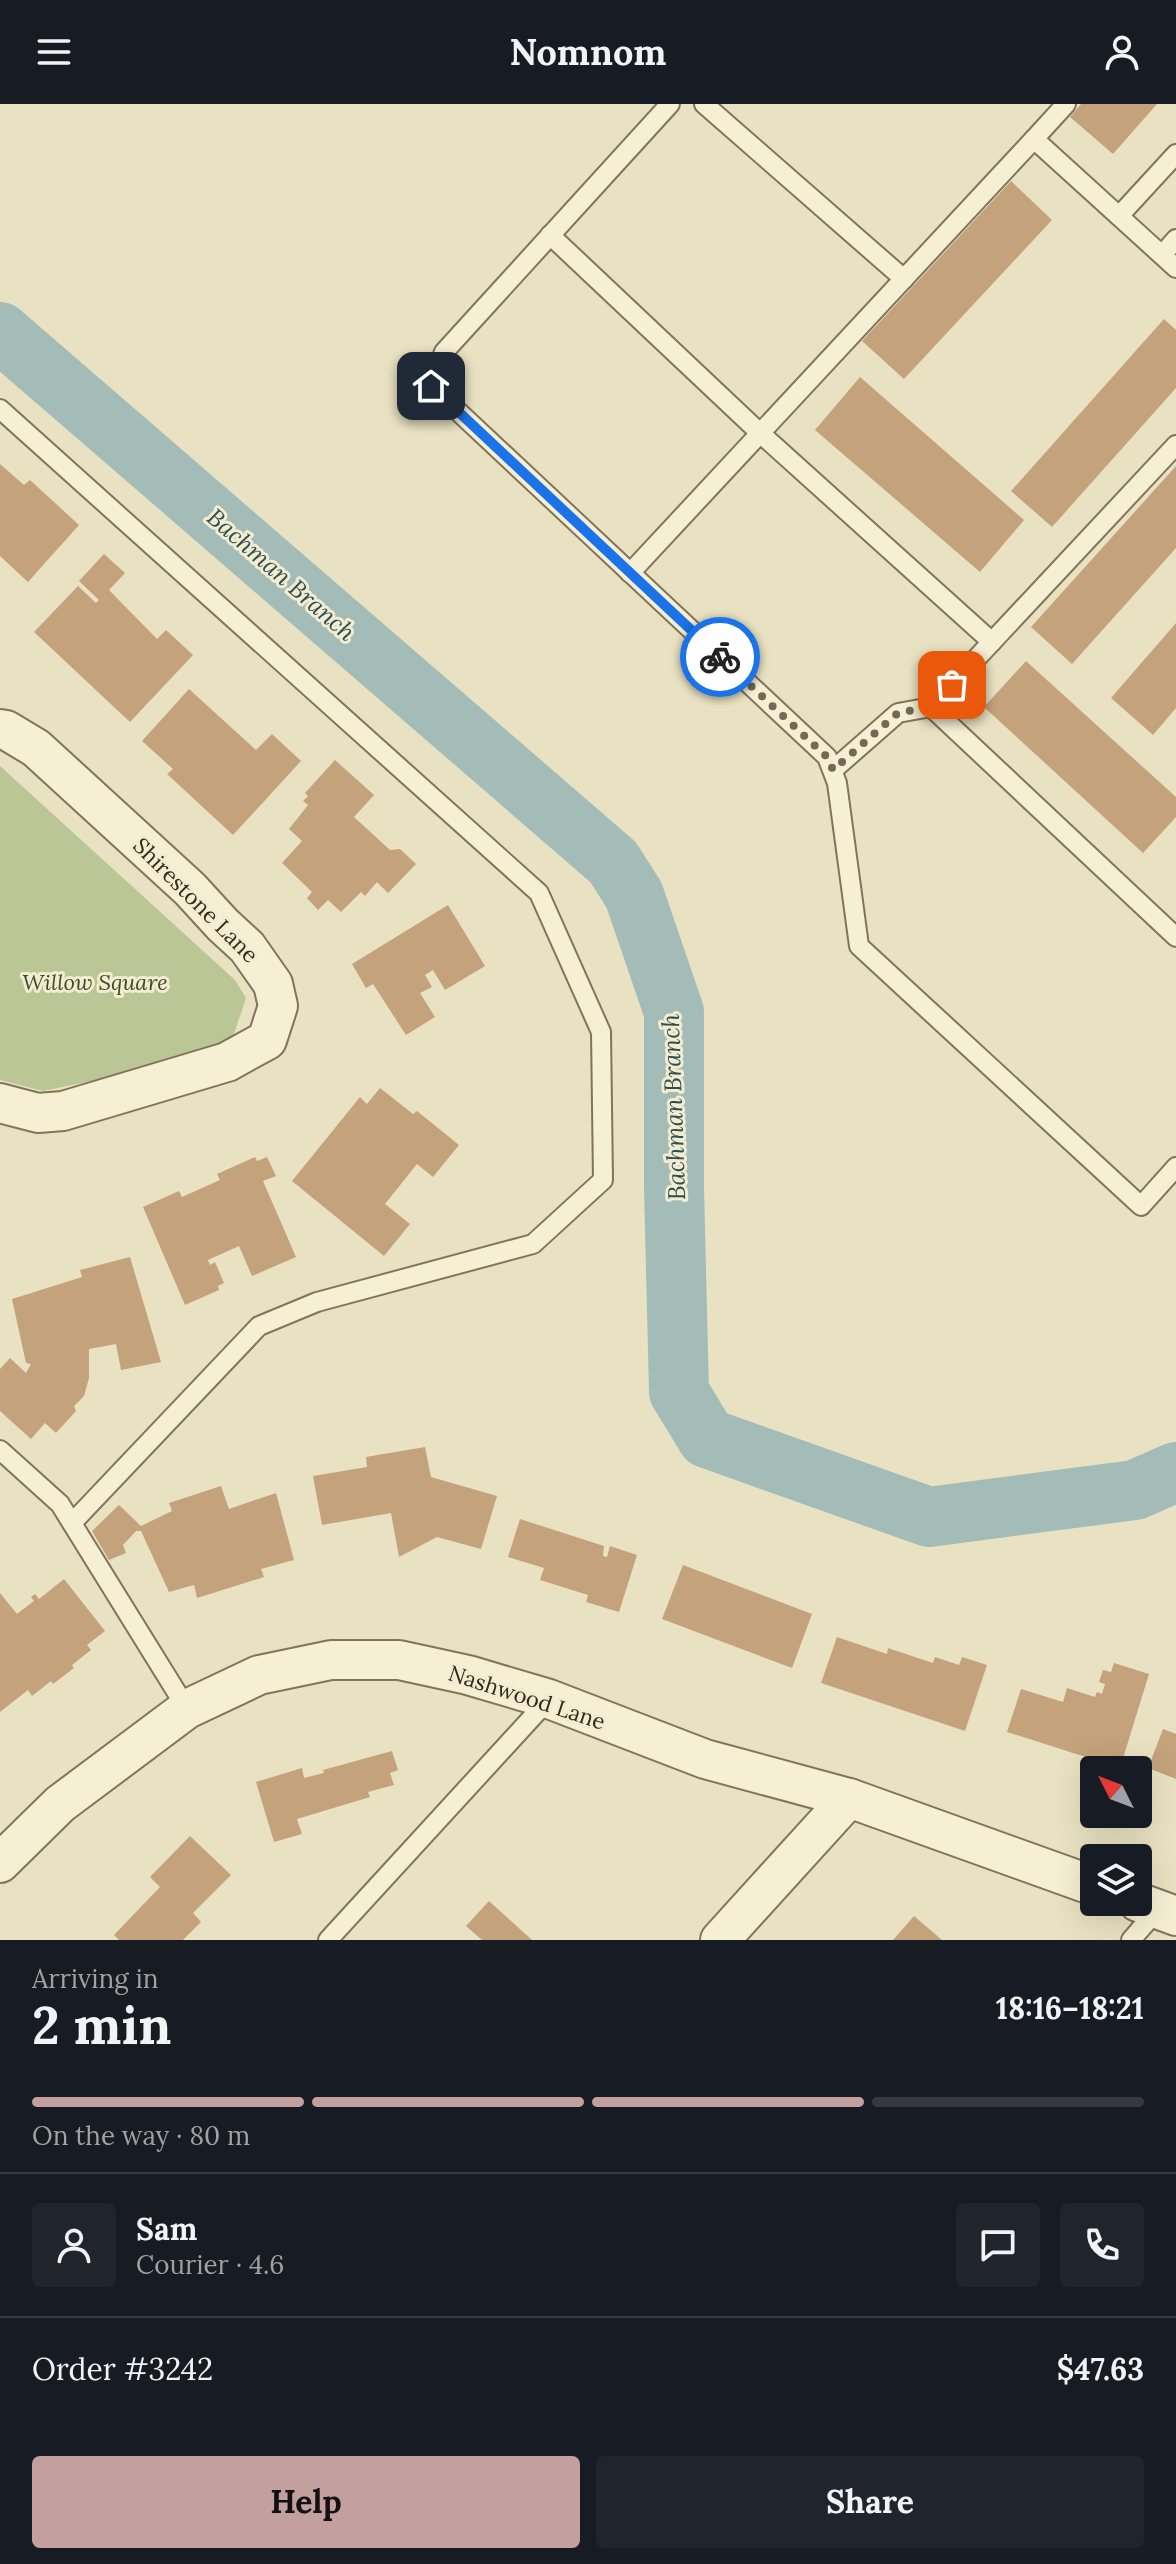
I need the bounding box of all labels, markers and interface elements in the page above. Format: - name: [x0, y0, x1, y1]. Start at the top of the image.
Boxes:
- text: Nomnom: [510, 29, 666, 75]
- icon: menu: [32, 30, 76, 74]
- icon: person: [1100, 30, 1144, 74]
- pin: [397, 352, 465, 420]
- icon: home: [409, 364, 453, 408]
- water label: Bachman Branch: [201, 502, 362, 648]
- courier: [680, 617, 760, 697]
- icon: bike: [698, 635, 742, 679]
- pin: [918, 651, 986, 719]
- icon: bag: [930, 663, 974, 707]
- street label: Shirestone Lane: [128, 832, 264, 968]
- park label: Willow Square: [22, 968, 168, 996]
- water label: Bachman Branch: [655, 1013, 692, 1201]
- street label: Nashwood Lane: [445, 1658, 609, 1736]
- north arrow: [1080, 1756, 1152, 1828]
- map controls: [1080, 1756, 1152, 1916]
- button: layers: [1080, 1844, 1152, 1916]
- text: Arriving in: [32, 1962, 159, 1995]
- text: 18:16–18:21: [996, 1989, 1144, 2027]
- text: 2 min: [32, 1992, 171, 2058]
- text: On the way · 80 m: [32, 2119, 250, 2152]
- button: person: [32, 2203, 116, 2287]
- button: chat: [956, 2203, 1040, 2287]
- button: phone: [1060, 2203, 1144, 2287]
- text: Sam: [136, 2210, 197, 2248]
- text: Courier · 4.6: [136, 2248, 284, 2281]
- text: Order #3242: [32, 2350, 213, 2388]
- text: $47.63: [1057, 2350, 1144, 2388]
- button: Help: [32, 2456, 580, 2548]
- button: Share: [596, 2456, 1144, 2548]

